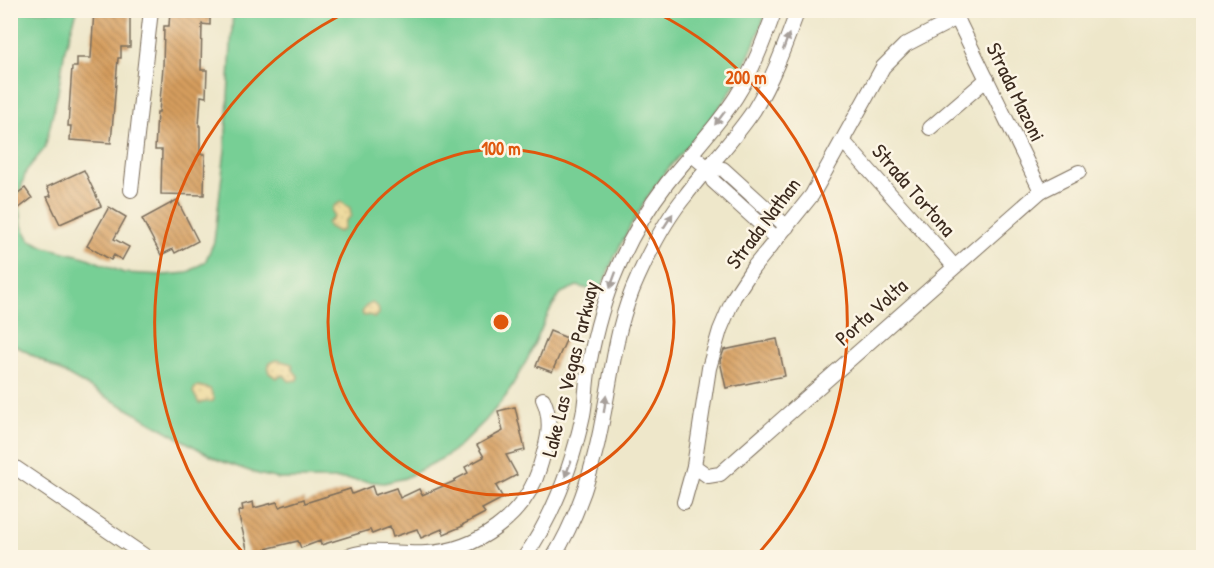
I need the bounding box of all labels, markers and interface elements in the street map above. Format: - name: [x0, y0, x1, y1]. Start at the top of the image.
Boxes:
- one-way arrow: [782, 33, 792, 51]
- street label: Strada Mazoni: [980, 38, 1052, 146]
- text: 200 m: [726, 65, 766, 90]
- one-way arrow: [715, 111, 727, 126]
- text: 100 m: [481, 136, 521, 161]
- street label: Strada Tortona: [866, 137, 962, 243]
- street label: Strada Nathan: [719, 171, 807, 275]
- one-way arrow: [662, 214, 674, 230]
- one-way arrow: [608, 271, 618, 289]
- street label: Porta Volta: [829, 272, 913, 352]
- street label: Lake Las Vegas Parkway: [534, 278, 606, 460]
- centre of rings: [491, 312, 511, 332]
- one-way arrow: [601, 394, 610, 413]
- one-way arrow: [563, 460, 573, 478]

